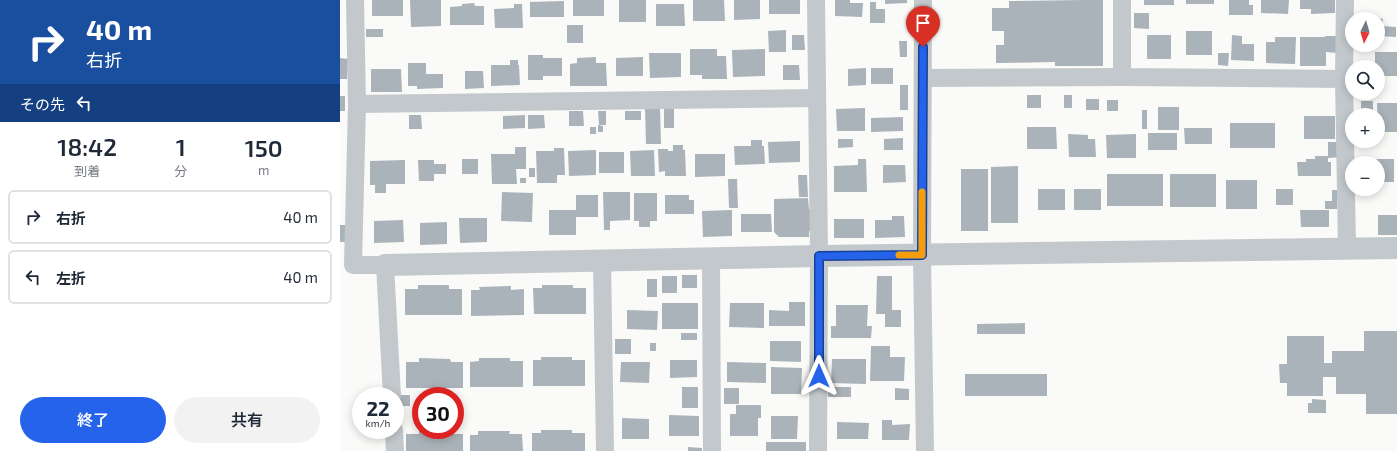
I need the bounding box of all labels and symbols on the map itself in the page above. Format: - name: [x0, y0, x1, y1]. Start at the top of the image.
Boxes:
- pin: [906, 6, 940, 47]
- north arrow: [1345, 12, 1385, 52]
- position arrow: [798, 355, 840, 397]
- speed limit sign: 30: [412, 387, 464, 439]

